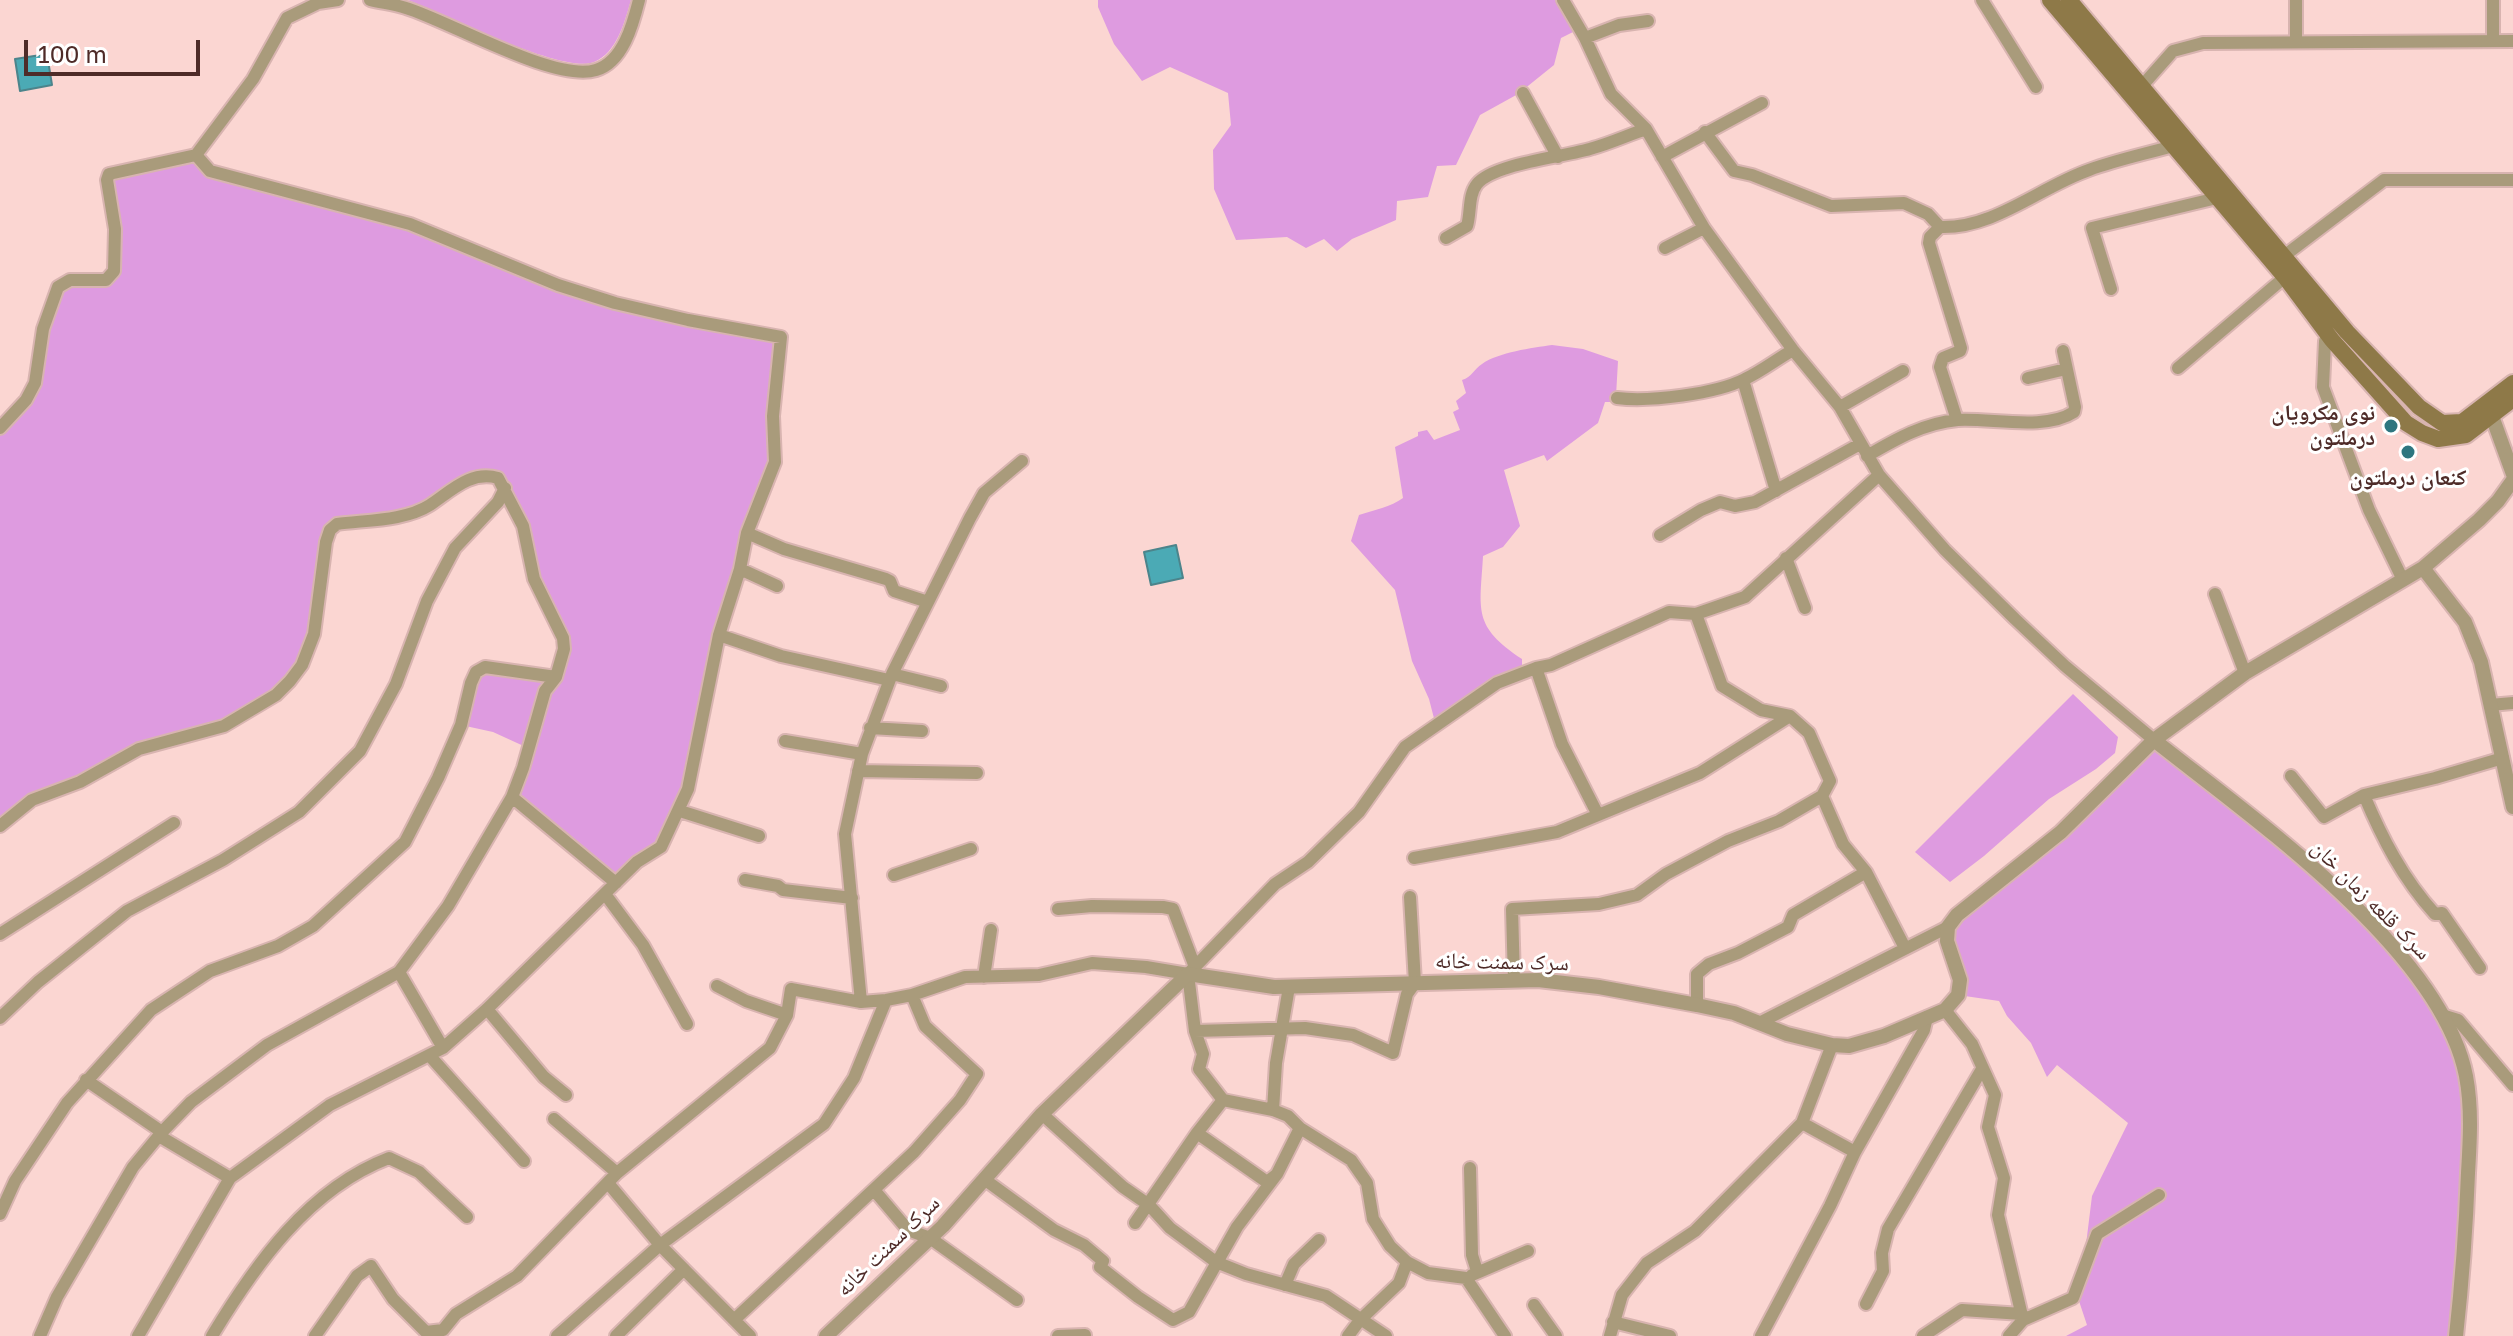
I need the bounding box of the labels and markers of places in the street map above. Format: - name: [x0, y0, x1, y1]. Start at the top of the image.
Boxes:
- place label: نوی مکرویان درملتون: [2271, 400, 2375, 452]
- marker: نوی مکرویان درملتون: [2382, 417, 2400, 435]
- marker: کنعان درملتون: [2399, 443, 2417, 461]
- place label: کنعان درملتون: [2350, 465, 2466, 491]

